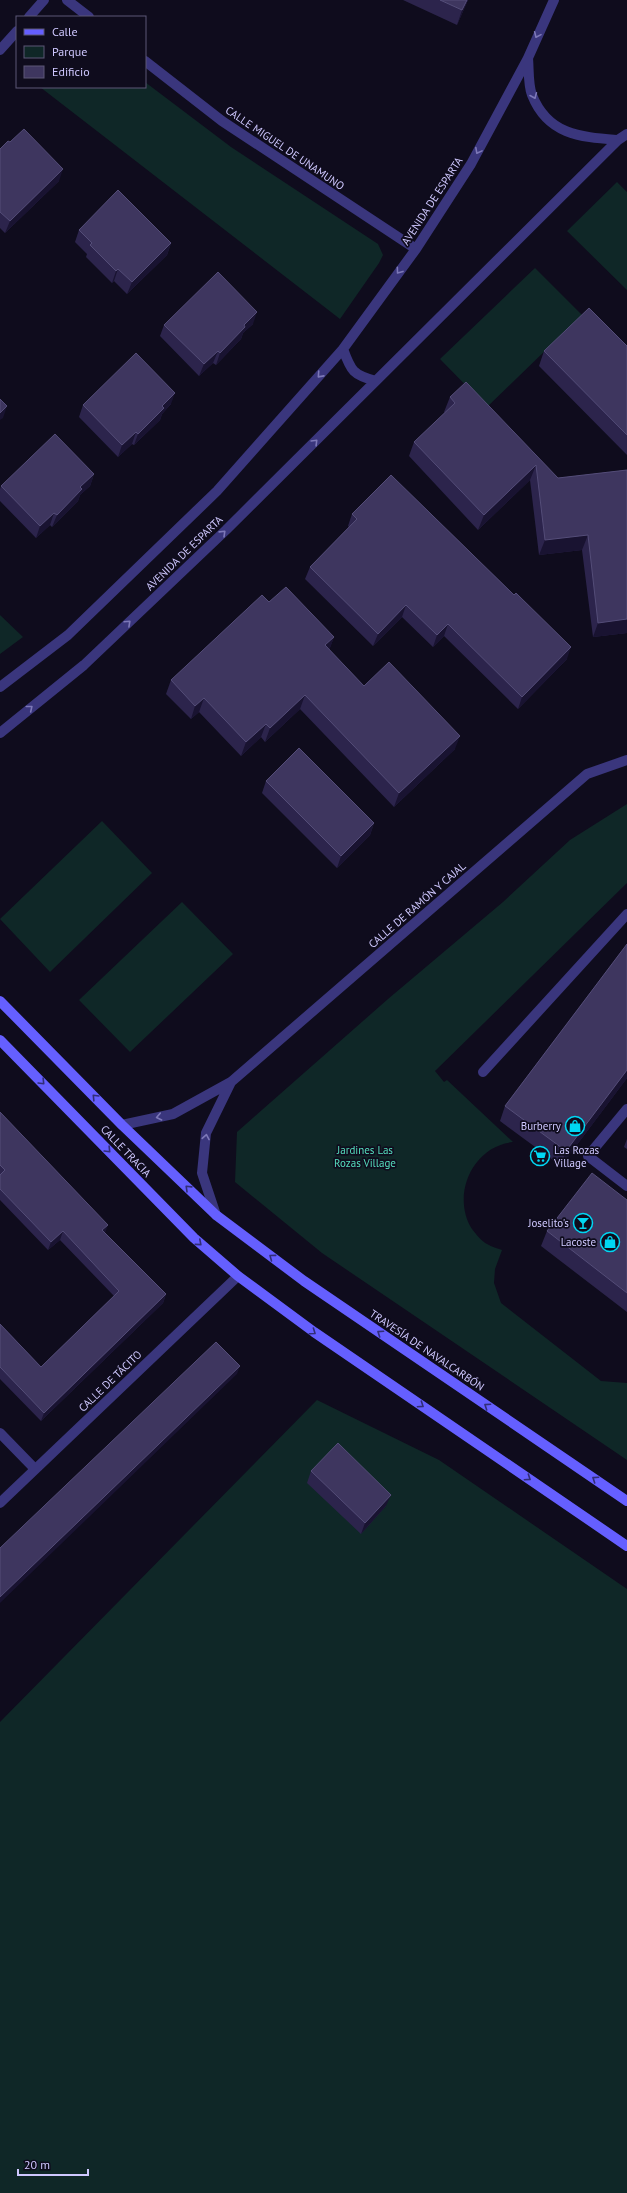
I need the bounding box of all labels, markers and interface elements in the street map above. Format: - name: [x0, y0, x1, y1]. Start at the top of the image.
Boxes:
- legend: [16, 16, 146, 88]
- text: Calle: [52, 24, 78, 39]
- one-way arrow: [534, 32, 542, 39]
- text: Parque: [52, 44, 87, 59]
- text: Edificio: [52, 64, 90, 79]
- one-way arrow: [529, 93, 537, 100]
- street label: CALLE MIGUEL DE UNAMUNO: [223, 103, 347, 193]
- one-way arrow: [475, 147, 482, 154]
- street label: AVENIDA DE ESPARTA: [398, 154, 466, 248]
- one-way arrow: [397, 267, 404, 274]
- one-way arrow: [318, 370, 325, 377]
- one-way arrow: [310, 439, 318, 447]
- street label: AVENIDA DE ESPARTA: [143, 512, 226, 593]
- one-way arrow: [218, 531, 226, 538]
- one-way arrow: [123, 620, 131, 628]
- one-way arrow: [26, 706, 33, 713]
- street label: CALLE DE RAMÓN Y CAJAL: [366, 859, 469, 951]
- one-way arrow: [37, 1077, 45, 1085]
- one-way arrow: [92, 1094, 100, 1102]
- one-way arrow: [156, 1113, 162, 1121]
- shop icon: Burberry: [564, 1115, 586, 1137]
- place label: Burberry: [521, 1119, 562, 1133]
- street label: CALLE TRACIA: [98, 1122, 155, 1180]
- one-way arrow: [201, 1133, 210, 1140]
- park label: Jardines Las Rozas Village: [334, 1143, 396, 1170]
- place label: Las Rozas Village: [553, 1143, 600, 1170]
- one-way arrow: [103, 1145, 111, 1153]
- supermarket icon: Las Rozas Village: [529, 1145, 551, 1167]
- one-way arrow: [185, 1185, 193, 1193]
- bar icon: Joselito's: [572, 1212, 594, 1234]
- place label: Joselito's: [527, 1216, 569, 1230]
- shop icon: Lacoste: [599, 1231, 621, 1253]
- place label: Lacoste: [561, 1235, 596, 1249]
- one-way arrow: [194, 1238, 202, 1245]
- one-way arrow: [270, 1255, 277, 1262]
- street label: TRAVESÍA DE NAVALCARBÓN: [367, 1306, 487, 1394]
- one-way arrow: [309, 1327, 316, 1334]
- one-way arrow: [377, 1330, 384, 1338]
- street label: CALLE DE TÁCITO: [75, 1347, 145, 1415]
- one-way arrow: [417, 1400, 424, 1408]
- one-way arrow: [485, 1404, 492, 1411]
- one-way arrow: [524, 1473, 531, 1481]
- one-way arrow: [592, 1476, 599, 1484]
- scale bar: [18, 2151, 88, 2177]
- text: 20 m: [24, 2157, 50, 2172]

